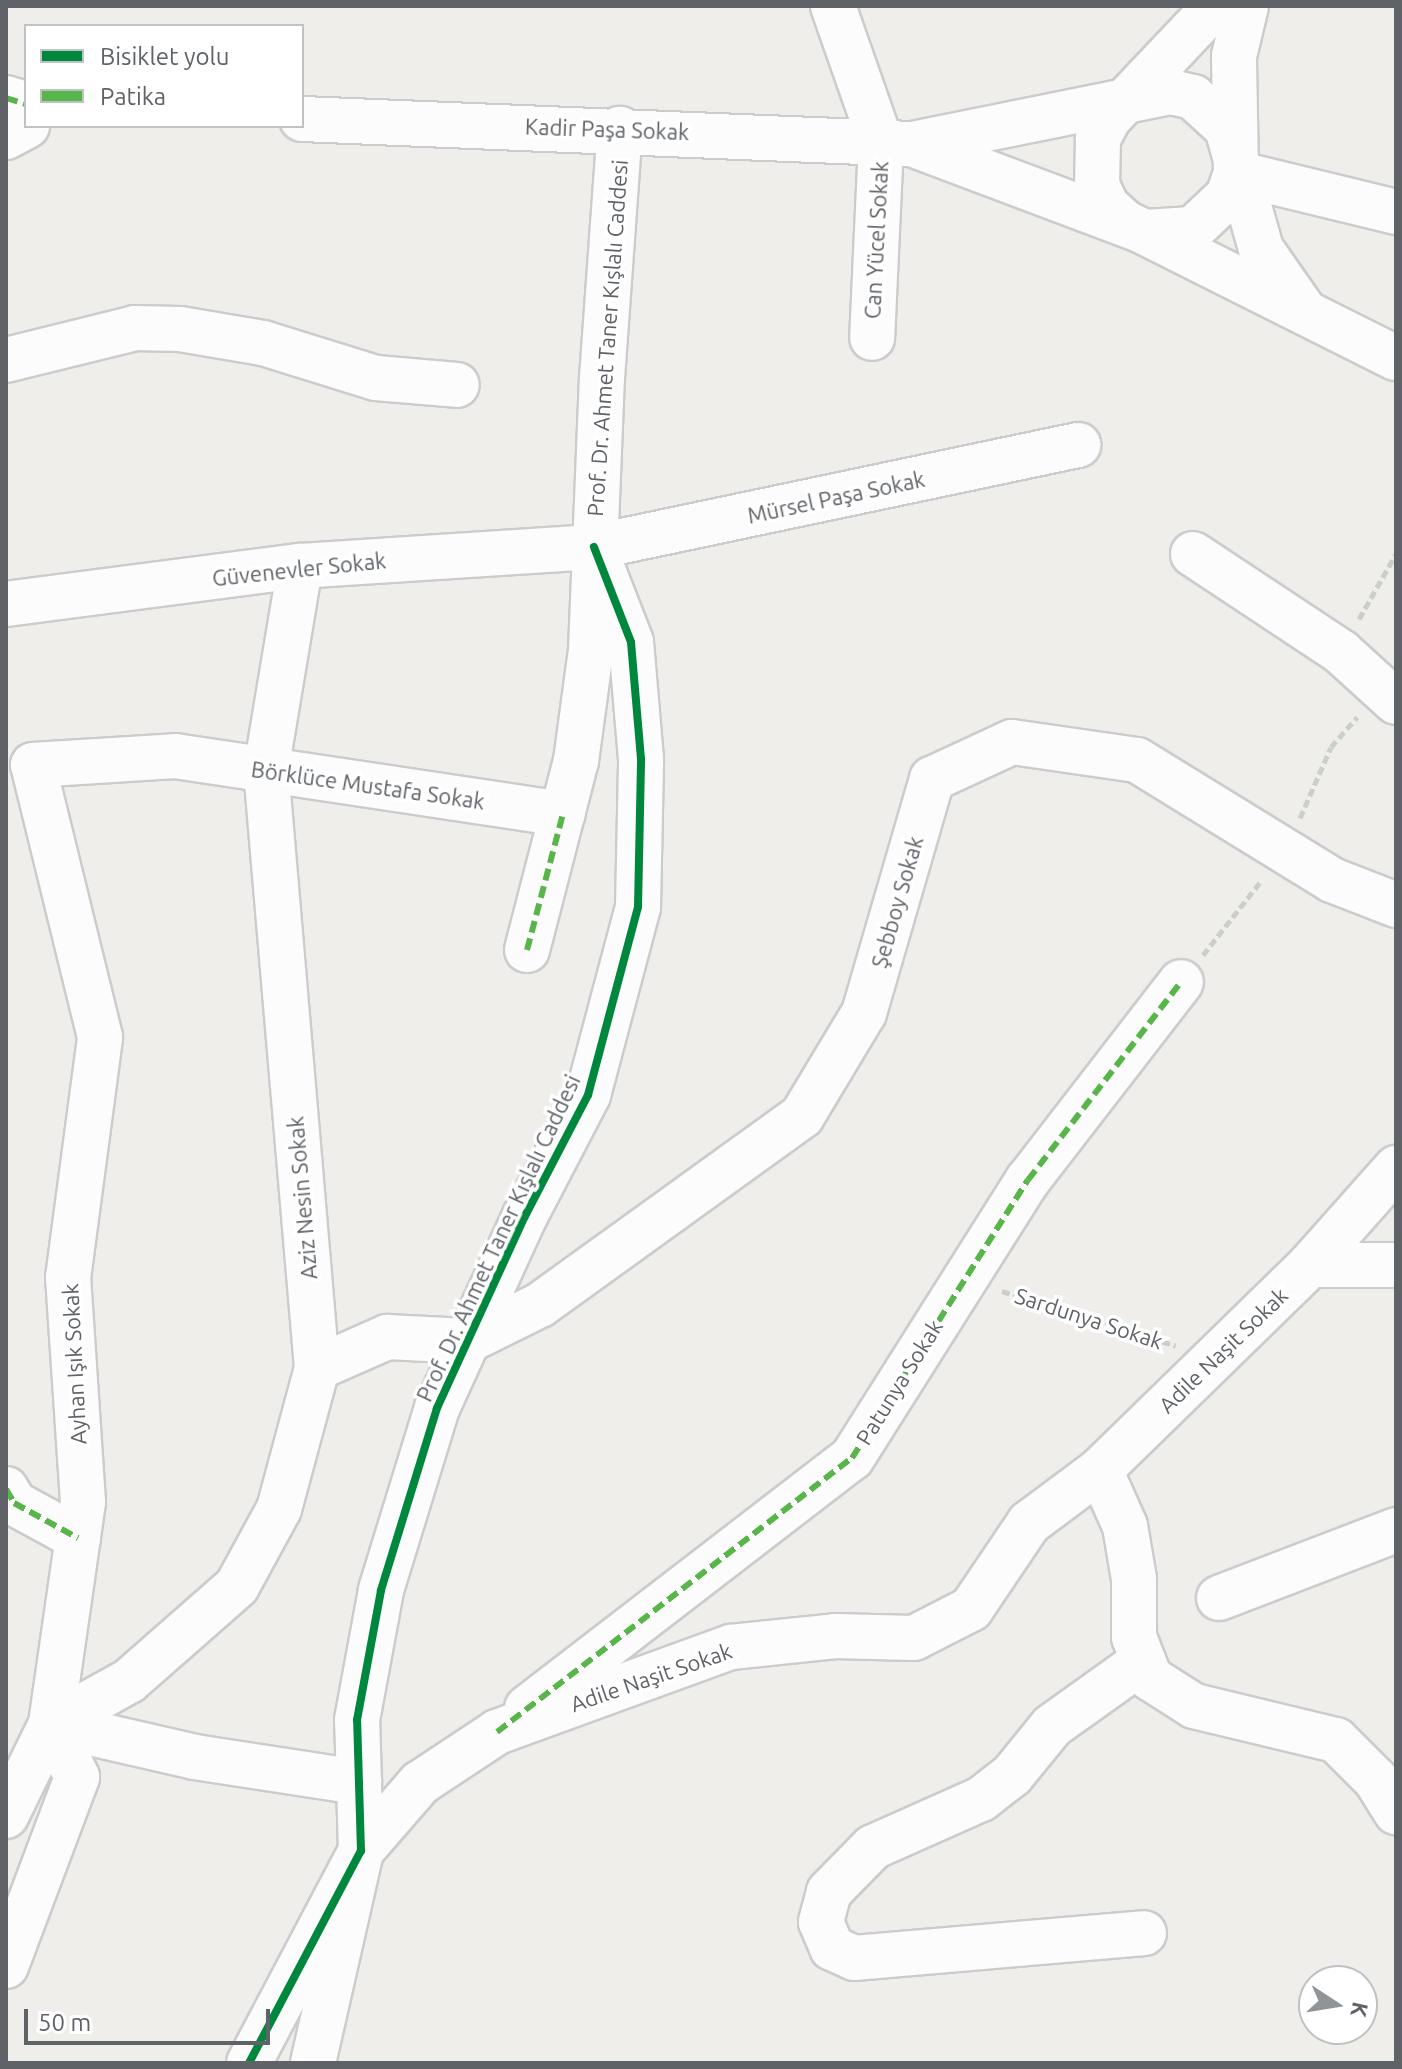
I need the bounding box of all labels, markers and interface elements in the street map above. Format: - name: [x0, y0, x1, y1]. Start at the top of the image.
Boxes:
- legend: [24, 24, 304, 128]
- text: Bisiklet yolu: [100, 43, 229, 70]
- text: Patika: [100, 83, 166, 110]
- street label: Kadir Paşa Sokak: [524, 113, 690, 145]
- street label: Prof. Dr. Ahmet Taner Kışlalı Caddesi: [581, 159, 633, 517]
- street label: Can Yücel Sokak: [859, 160, 893, 320]
- street label: Mürsel Paşa Sokak: [745, 465, 927, 529]
- street label: Güvenevler Sokak: [211, 547, 387, 591]
- street label: Börklüce Mustafa Sokak: [249, 756, 487, 814]
- street label: Şebboy Sokak: [866, 833, 928, 971]
- street label: Prof. Dr. Ahmet Taner Kışlalı Caddesi: [410, 1070, 586, 1406]
- street label: Aziz Nesin Sokak: [282, 1115, 322, 1281]
- street label: Sardunya Sokak: [1012, 1282, 1166, 1354]
- street label: Adile Naşit Sokak: [1153, 1282, 1293, 1418]
- street label: Ayhan Işık Sokak: [57, 1283, 91, 1445]
- street label: Patunya Sokak: [850, 1315, 948, 1449]
- street label: Adile Naşit Sokak: [567, 1637, 735, 1717]
- north arrow: [1298, 1965, 1378, 2045]
- scale bar: [28, 1993, 274, 2043]
- text: K: [1346, 2000, 1374, 2019]
- text: 50 m: [38, 2009, 91, 2036]

